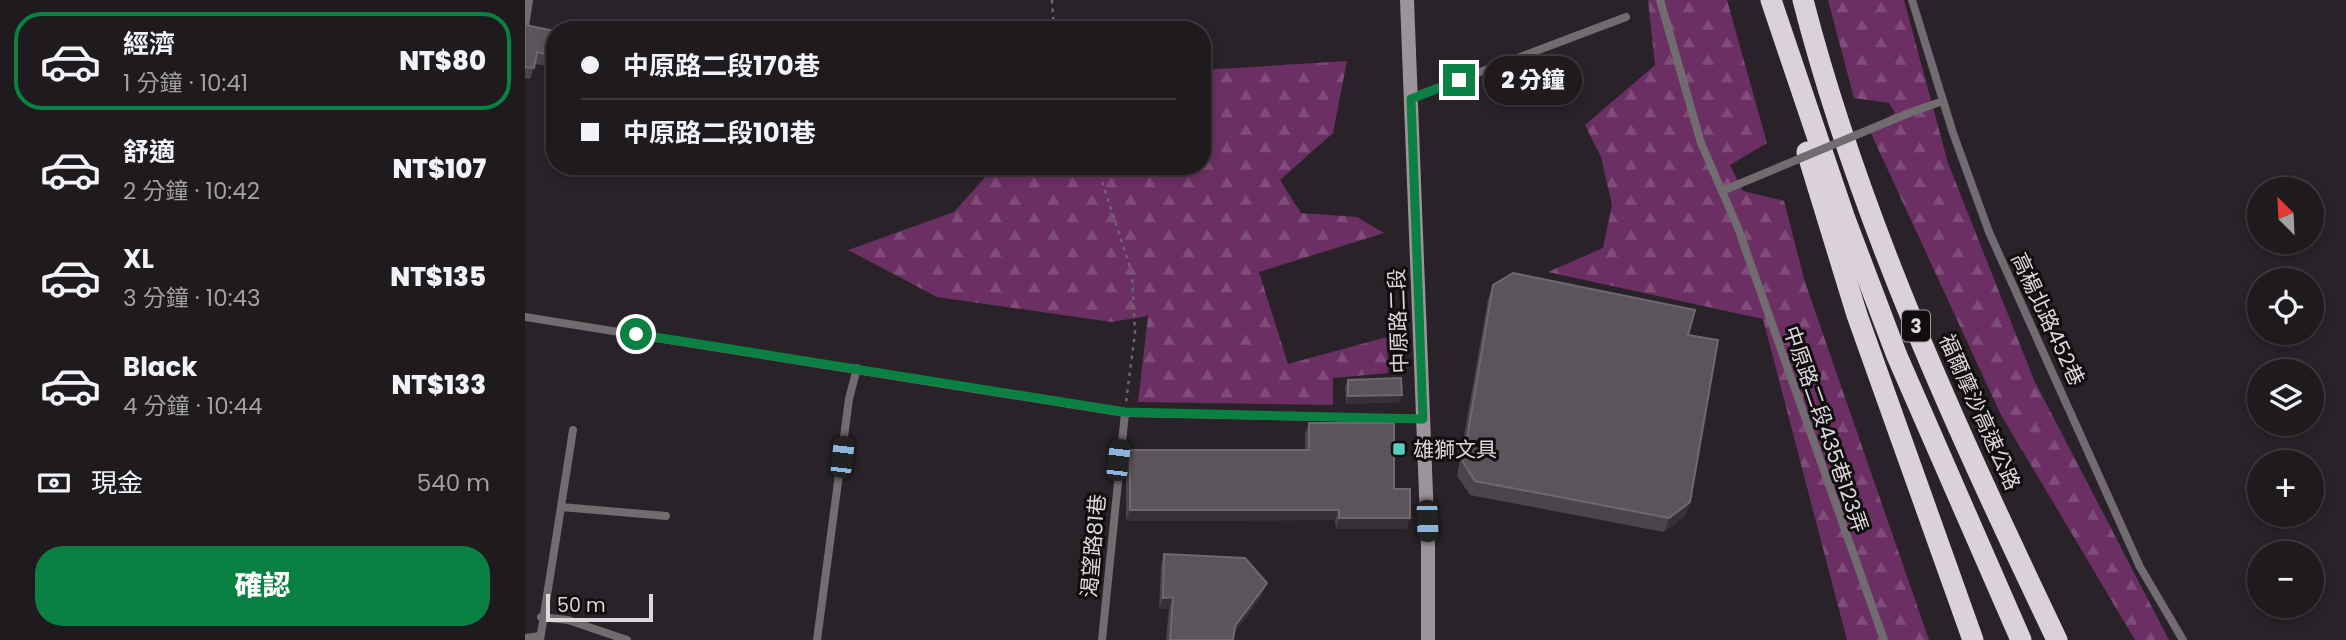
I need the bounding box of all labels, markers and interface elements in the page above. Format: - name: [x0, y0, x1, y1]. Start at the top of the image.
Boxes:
- text: 經濟: [123, 26, 175, 62]
- icon: car: [39, 30, 102, 93]
- text: NT$80: [399, 43, 486, 79]
- text: 中原路二段170巷: [623, 48, 820, 84]
- callout: 2 分鐘: [1483, 56, 1581, 104]
- route end: [1443, 64, 1475, 96]
- text: 2 分鐘: [1501, 64, 1565, 96]
- text: 1 分鐘 · 10:41: [123, 67, 248, 99]
- text: 中原路二段101巷: [623, 115, 816, 151]
- text: 舒適: [123, 134, 175, 170]
- icon: car: [39, 138, 102, 201]
- text: NT$107: [392, 151, 486, 187]
- text: 2 分鐘 · 10:42: [123, 175, 260, 207]
- north arrow: [2247, 177, 2324, 254]
- map controls: [2247, 177, 2324, 618]
- text: XL: [123, 241, 154, 277]
- icon: car: [39, 246, 102, 309]
- street label: 高楊北路452巷: [2005, 248, 2091, 390]
- text: NT$135: [390, 259, 486, 295]
- street label: 中原路二段: [1382, 268, 1414, 374]
- button: locate: [2247, 268, 2324, 345]
- text: 3 分鐘 · 10:43: [123, 282, 261, 314]
- road number: 3: [1902, 310, 1930, 342]
- route start: [620, 318, 652, 350]
- street label: 中原路二段435巷123弄: [1777, 322, 1875, 536]
- street label: 福爾摩沙高速公路: [1933, 329, 2027, 495]
- text: Black: [123, 349, 197, 385]
- icon: car: [39, 354, 102, 417]
- button: layers: [2247, 359, 2324, 436]
- text: NT$133: [391, 367, 486, 403]
- text: 4 分鐘 · 10:44: [123, 390, 262, 422]
- car: [830, 435, 855, 479]
- place label: 雄獅文具: [1413, 435, 1497, 464]
- car: [1106, 438, 1131, 482]
- marker: 雄獅文具: [1391, 441, 1407, 457]
- button: +: [2247, 450, 2324, 527]
- icon: cash: [35, 464, 73, 502]
- text: 現金: [91, 465, 143, 501]
- text: 540 m: [417, 467, 490, 499]
- street label: 渴望路81巷: [1074, 493, 1112, 599]
- car: [1416, 500, 1439, 542]
- button: −: [2247, 541, 2324, 618]
- button: 確認: [35, 546, 490, 626]
- scale bar: [546, 591, 653, 623]
- text: 50 m: [557, 592, 606, 619]

